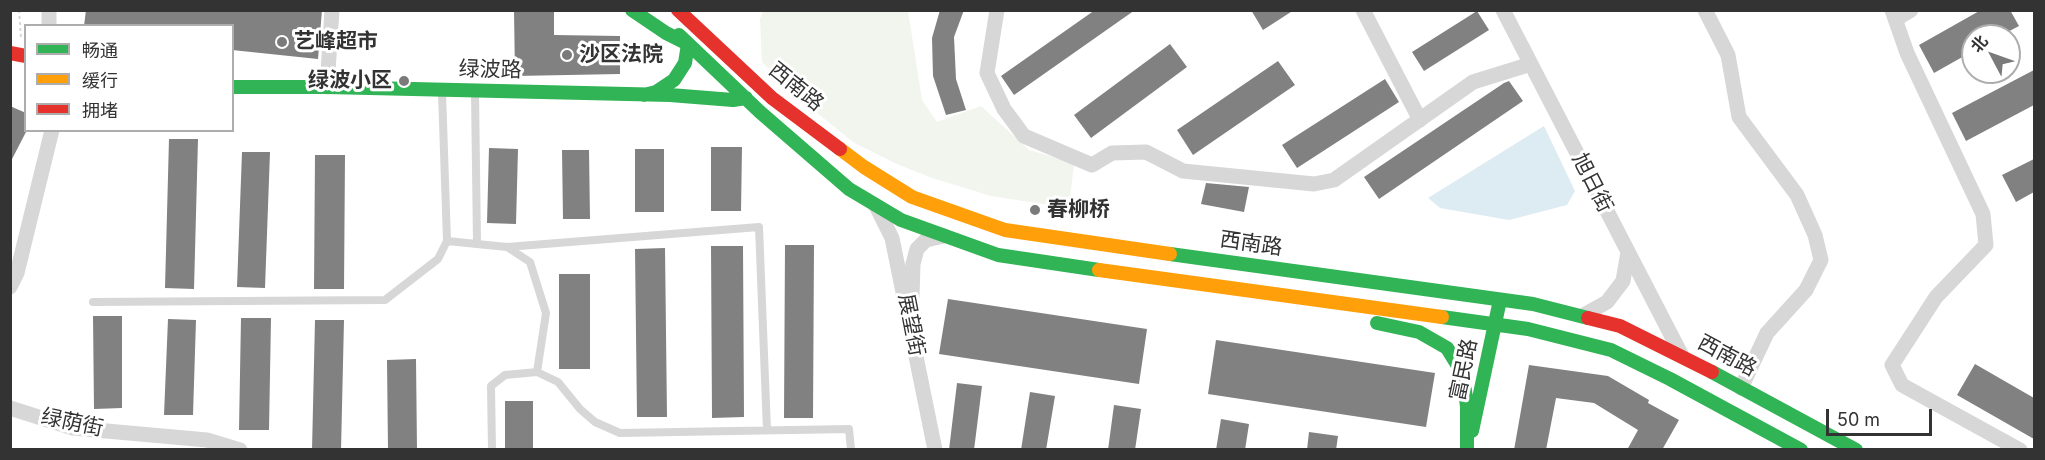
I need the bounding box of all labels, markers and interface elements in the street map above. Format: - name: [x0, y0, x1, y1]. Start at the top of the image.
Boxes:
- legend: [24, 24, 234, 132]
- north arrow: [1961, 24, 2021, 84]
- place label: 艺峰超市: [294, 29, 378, 55]
- text: 北: [1966, 31, 1992, 56]
- marker: 艺峰超市: [275, 35, 289, 49]
- text: 畅通: [82, 40, 118, 61]
- place label: 沙区法院: [579, 42, 663, 68]
- marker: 沙区法院: [560, 48, 574, 62]
- street label: 绿波路: [458, 57, 522, 83]
- street label: 西南路: [764, 57, 828, 117]
- place label: 绿波小区: [308, 68, 392, 94]
- text: 缓行: [82, 70, 118, 91]
- marker: 绿波小区: [397, 74, 411, 88]
- text: 拥堵: [82, 100, 118, 121]
- street label: 旭日街: [1566, 149, 1618, 217]
- place label: 春柳桥: [1047, 197, 1110, 223]
- marker: 春柳桥: [1028, 203, 1042, 217]
- street label: 西南路: [1218, 227, 1284, 261]
- street label: 展望街: [893, 292, 929, 358]
- street label: 西南路: [1693, 330, 1761, 382]
- street label: 富民路: [1445, 337, 1483, 403]
- scale bar: [1829, 397, 1936, 435]
- street label: 绿荫街: [39, 404, 105, 442]
- text: 50 m: [1837, 409, 1880, 430]

